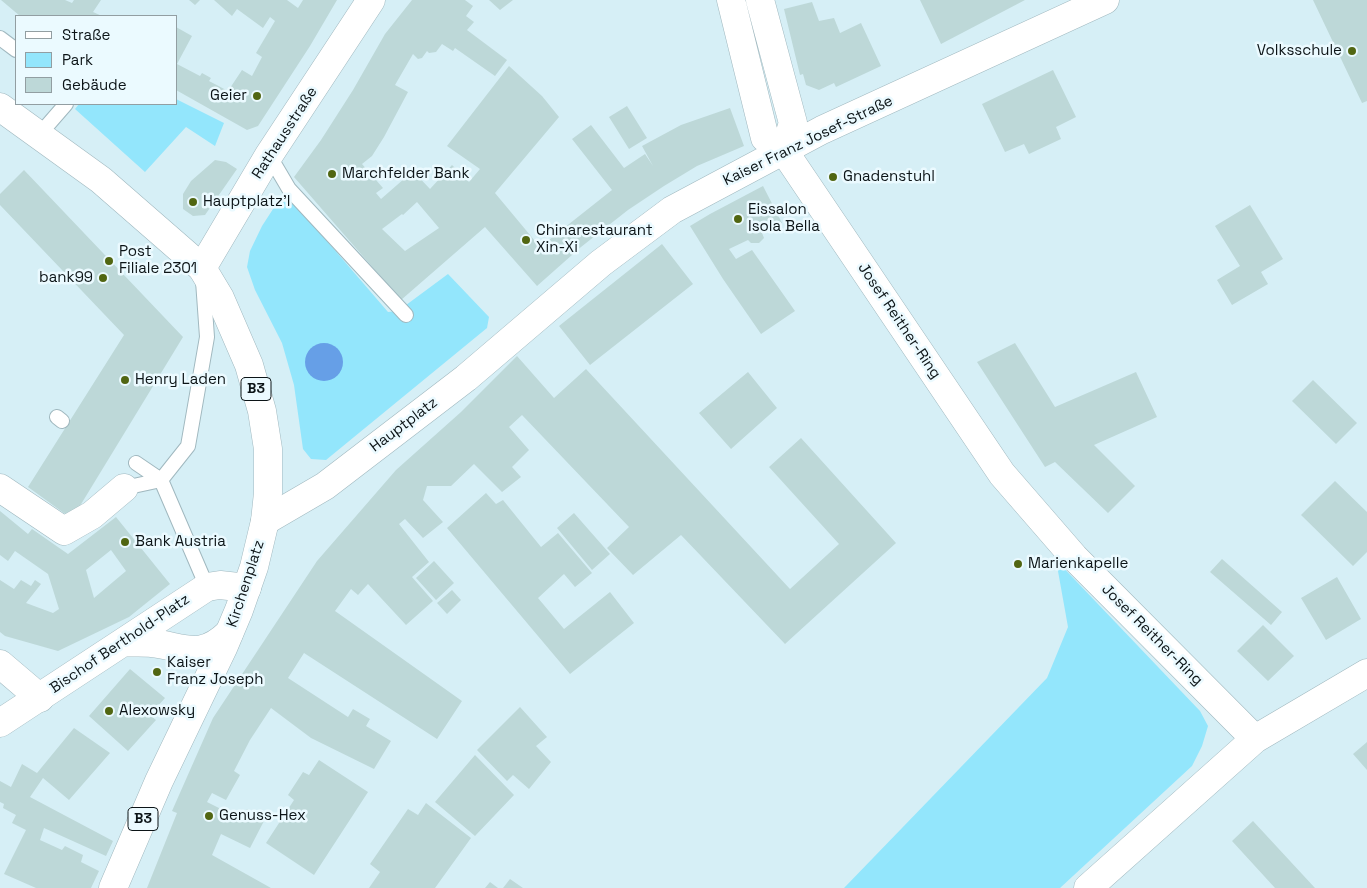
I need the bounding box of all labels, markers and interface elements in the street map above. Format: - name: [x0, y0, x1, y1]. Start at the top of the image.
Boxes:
- legend: [15, 15, 178, 105]
- text: Straße: [62, 25, 110, 44]
- place label: Volksschule: [1257, 42, 1342, 60]
- marker: Volksschule: [1346, 45, 1358, 57]
- text: Park: [62, 50, 93, 69]
- text: Gebäude: [62, 75, 127, 94]
- street label: Rathausstraße: [249, 84, 321, 182]
- place label: Geier: [210, 87, 247, 105]
- marker: Geier: [251, 90, 263, 102]
- street label: Kaiser Franz Josef-Straße: [720, 92, 896, 190]
- place label: Marchfelder Bank: [342, 165, 470, 183]
- marker: Marchfelder Bank: [326, 168, 338, 180]
- place label: Gnadenstuhl: [843, 168, 935, 186]
- marker: Gnadenstuhl: [827, 171, 839, 183]
- place label: Hauptplatz'l: [203, 193, 290, 211]
- marker: Hauptplatz'l: [187, 196, 199, 208]
- place label: Eissalon Isola Bella: [748, 201, 820, 236]
- marker: Eissalon Isola Bella: [732, 213, 744, 225]
- place label: Chinarestaurant Xin-Xi: [536, 222, 653, 257]
- marker: Chinarestaurant Xin-Xi: [520, 234, 532, 246]
- place label: Post Filiale 2301: [119, 243, 197, 278]
- marker: Post Filiale 2301: [103, 255, 115, 267]
- street label: Josef Reither-Ring: [854, 260, 944, 382]
- place label: bank99: [39, 269, 93, 287]
- marker: bank99: [97, 272, 109, 284]
- place label: Henry Laden: [135, 371, 226, 389]
- marker: Henry Laden: [119, 374, 131, 386]
- road number: B3: [241, 378, 271, 400]
- street label: Hauptplatz: [367, 394, 441, 456]
- place label: Bank Austria: [135, 533, 226, 551]
- marker: Bank Austria: [119, 536, 131, 548]
- street label: Kirchenplatz: [223, 538, 269, 630]
- place label: Marienkapelle: [1028, 555, 1128, 573]
- marker: Marienkapelle: [1012, 558, 1024, 570]
- street label: Josef Reither-Ring: [1098, 581, 1206, 689]
- street label: Bischof Berthold-Platz: [47, 591, 193, 697]
- place label: Kaiser Franz Joseph: [167, 654, 263, 689]
- marker: Kaiser Franz Joseph: [151, 666, 163, 678]
- place label: Alexowsky: [119, 702, 195, 720]
- marker: Alexowsky: [103, 705, 115, 717]
- place label: Genuss-Hex: [219, 807, 306, 825]
- road number: B3: [128, 808, 158, 831]
- marker: Genuss-Hex: [203, 810, 215, 822]

